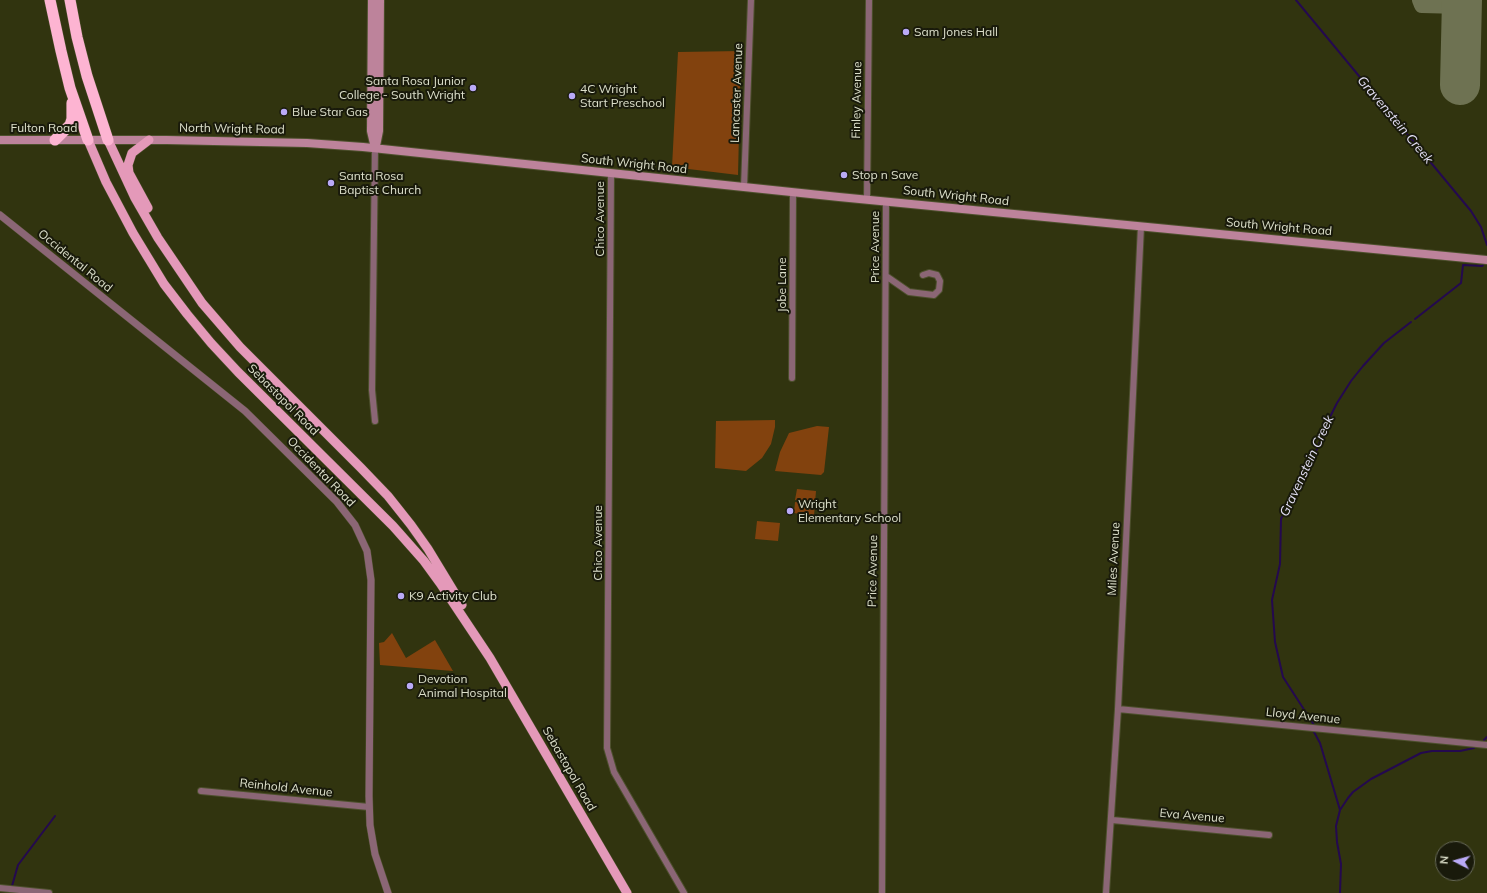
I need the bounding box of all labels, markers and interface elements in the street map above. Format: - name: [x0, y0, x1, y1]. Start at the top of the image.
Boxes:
- place label: Sam Jones Hall: [914, 25, 998, 39]
- marker: Sam Jones Hall: [901, 27, 911, 37]
- street label: Lancaster Avenue: [728, 43, 746, 143]
- street label: Finley Avenue: [849, 61, 865, 139]
- water label: Gravenstein Creek: [1354, 73, 1436, 167]
- place label: Santa Rosa Junior College - South Wright: [339, 74, 465, 102]
- place label: 4C Wright Start Preschool: [580, 82, 665, 110]
- marker: Santa Rosa Junior College - South Wright: [468, 83, 478, 93]
- marker: 4C Wright Start Preschool: [567, 91, 577, 101]
- place label: Blue Star Gas: [292, 105, 368, 119]
- marker: Blue Star Gas: [279, 107, 289, 117]
- street label: Fulton Road: [11, 121, 77, 135]
- street label: North Wright Road: [179, 121, 285, 137]
- street label: South Wright Road: [580, 151, 688, 177]
- place label: Stop n Save: [852, 168, 918, 182]
- place label: Santa Rosa Baptist Church: [339, 169, 421, 197]
- marker: Stop n Save: [839, 170, 849, 180]
- marker: Santa Rosa Baptist Church: [326, 178, 336, 188]
- street label: Chico Avenue: [593, 181, 607, 257]
- street label: South Wright Road: [902, 183, 1010, 209]
- street label: Price Avenue: [868, 211, 882, 283]
- street label: South Wright Road: [1225, 215, 1333, 239]
- street label: Occidental Road: [35, 227, 115, 295]
- street label: Jobe Lane: [775, 258, 789, 312]
- street label: Sebastopol Road: [244, 361, 322, 439]
- water label: Gravenstein Creek: [1277, 413, 1337, 519]
- street label: Occidental Road: [284, 434, 358, 510]
- place label: Wright Elementary School: [798, 497, 901, 525]
- street label: Chico Avenue: [591, 505, 605, 581]
- marker: Wright Elementary School: [785, 506, 795, 516]
- street label: Miles Avenue: [1105, 522, 1123, 596]
- street label: Price Avenue: [865, 535, 881, 607]
- place label: K9 Activity Club: [409, 589, 497, 603]
- marker: K9 Activity Club: [396, 591, 406, 601]
- place label: Devotion Animal Hospital: [418, 672, 507, 700]
- marker: Devotion Animal Hospital: [405, 681, 415, 691]
- street label: Lloyd Avenue: [1265, 705, 1341, 727]
- street label: Sebastopol Road: [539, 724, 599, 814]
- street label: Reinhold Avenue: [239, 776, 333, 800]
- street label: Eva Avenue: [1159, 806, 1225, 826]
- north arrow: [1435, 841, 1475, 881]
- text: N: [1437, 855, 1451, 865]

